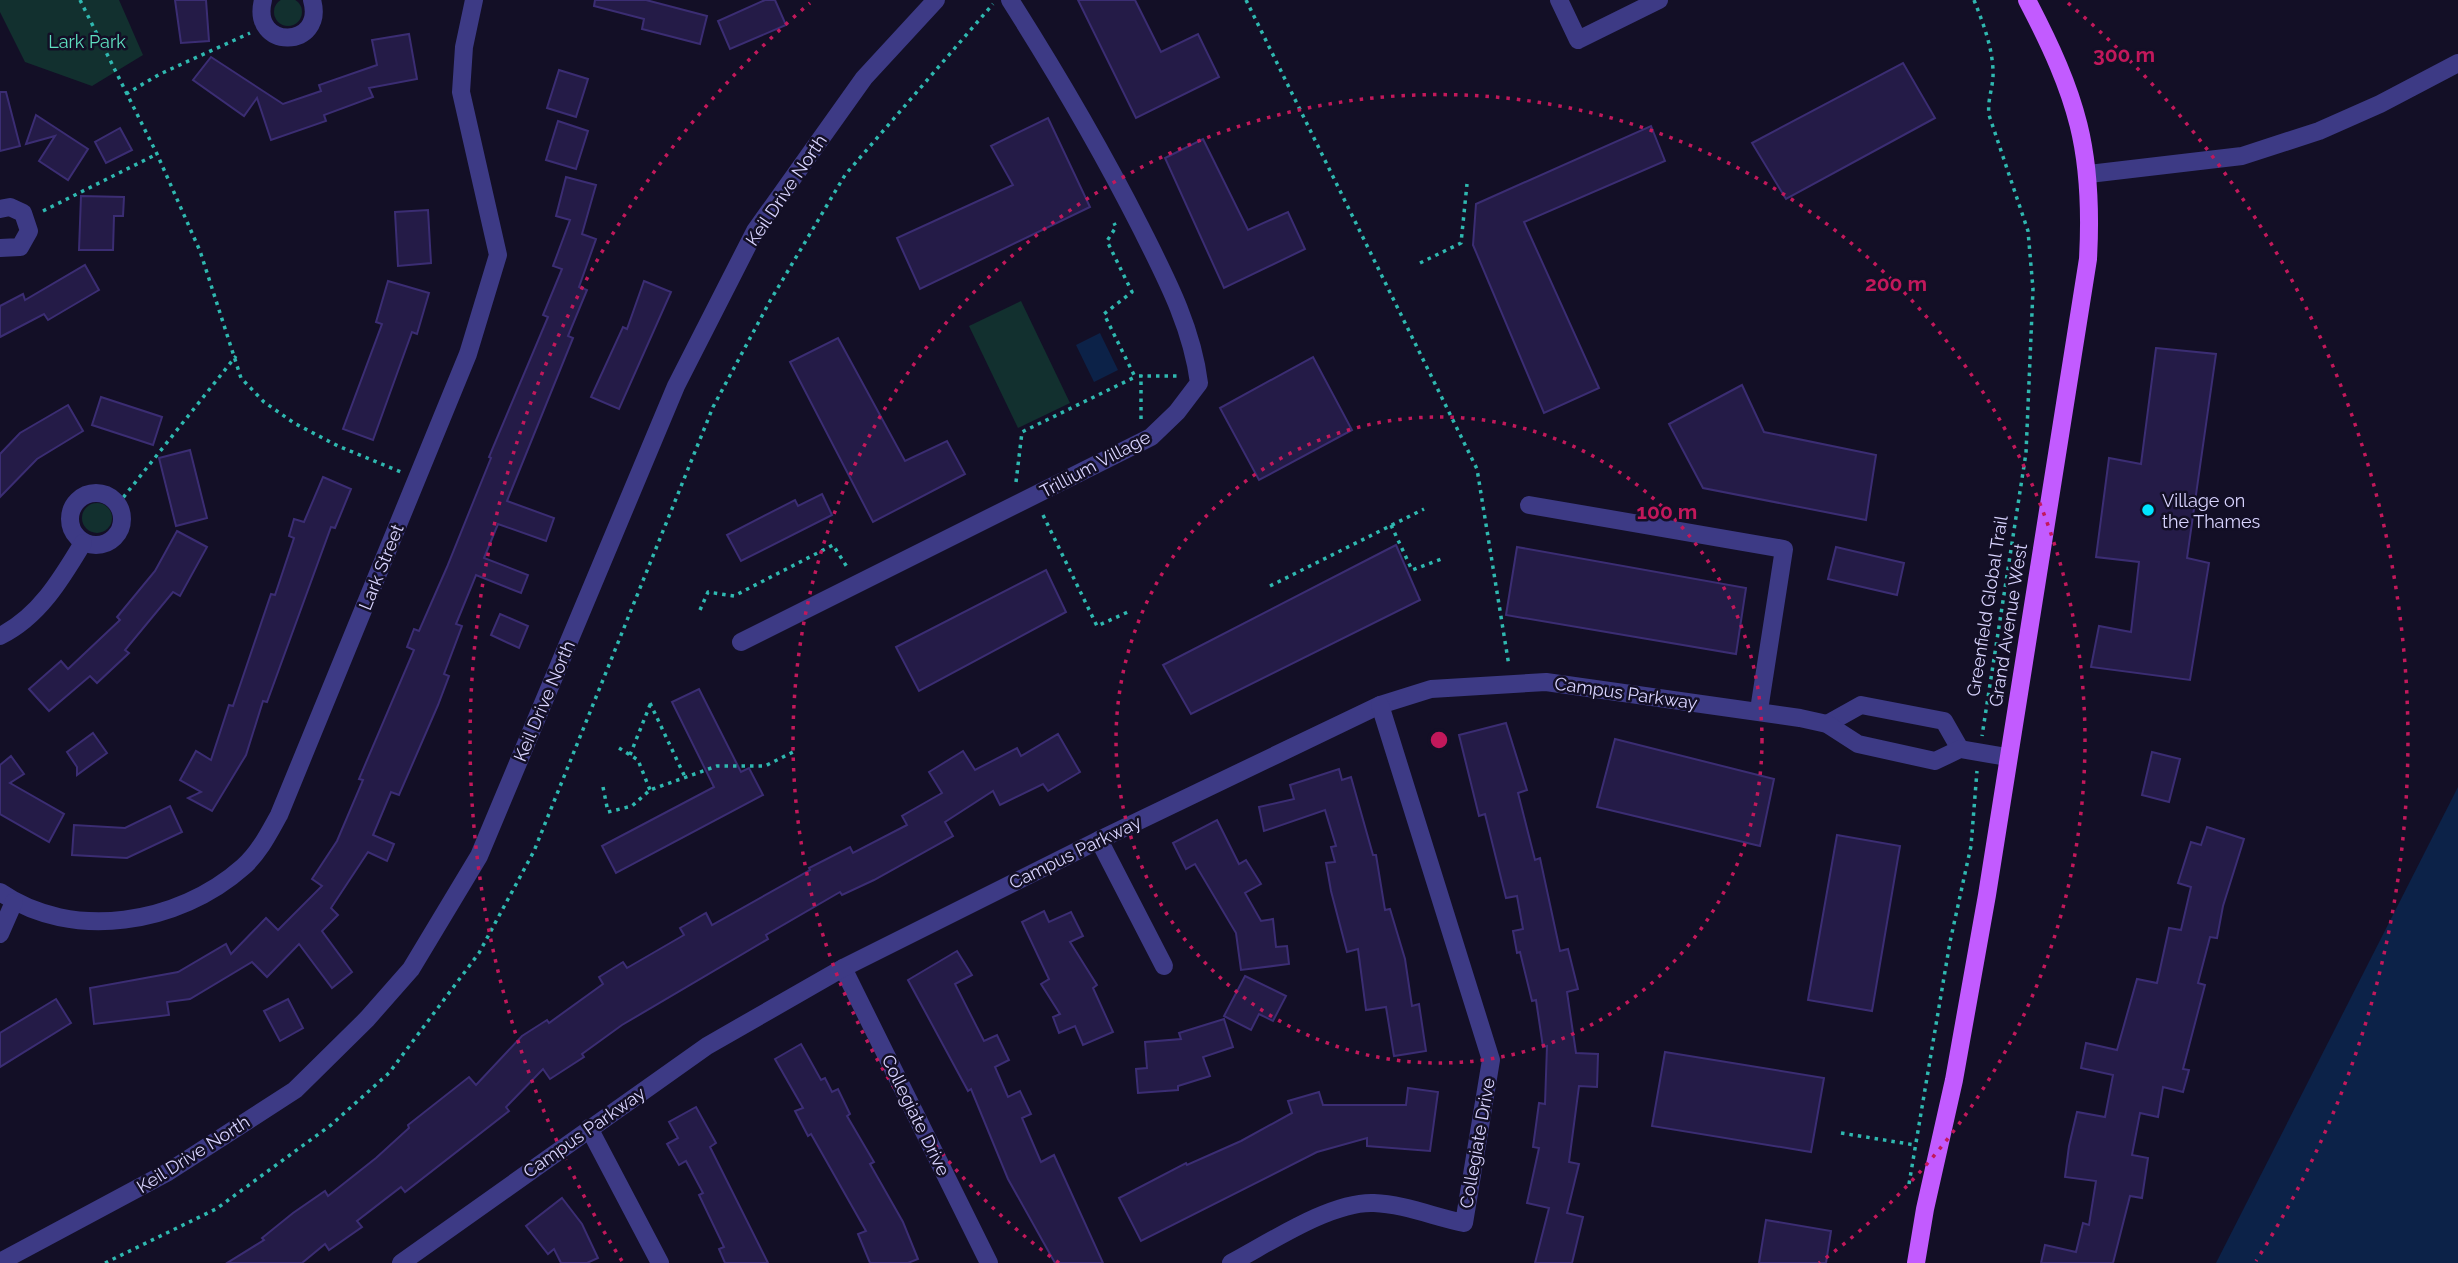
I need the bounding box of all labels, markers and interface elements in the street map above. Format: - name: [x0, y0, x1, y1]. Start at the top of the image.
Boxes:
- park label: Lark Park: [48, 31, 126, 52]
- text: 300 m: [2093, 42, 2155, 67]
- street label: Keil Drive North: [741, 131, 831, 249]
- text: 200 m: [1865, 271, 1927, 296]
- street label: Trillium Village: [1036, 426, 1154, 502]
- place label: Village on the Thames: [2162, 490, 2261, 532]
- text: 100 m: [1637, 499, 1697, 524]
- marker: Village on the Thames: [2140, 502, 2156, 518]
- street label: Greenfield Global Trail: [1962, 514, 2012, 698]
- street label: Lark Street: [354, 521, 408, 613]
- street label: Grand Avenue West: [1985, 542, 2031, 708]
- street label: Keil Drive North: [509, 637, 579, 765]
- street label: Campus Parkway: [1553, 673, 1699, 713]
- centre of rings: [1427, 728, 1451, 752]
- street label: Campus Parkway: [1006, 811, 1145, 893]
- street label: Collegiate Drive: [878, 1051, 955, 1179]
- street label: Collegiate Drive: [1455, 1076, 1499, 1210]
- street label: Campus Parkway: [519, 1082, 649, 1182]
- street label: Keil Drive North: [133, 1111, 253, 1197]

